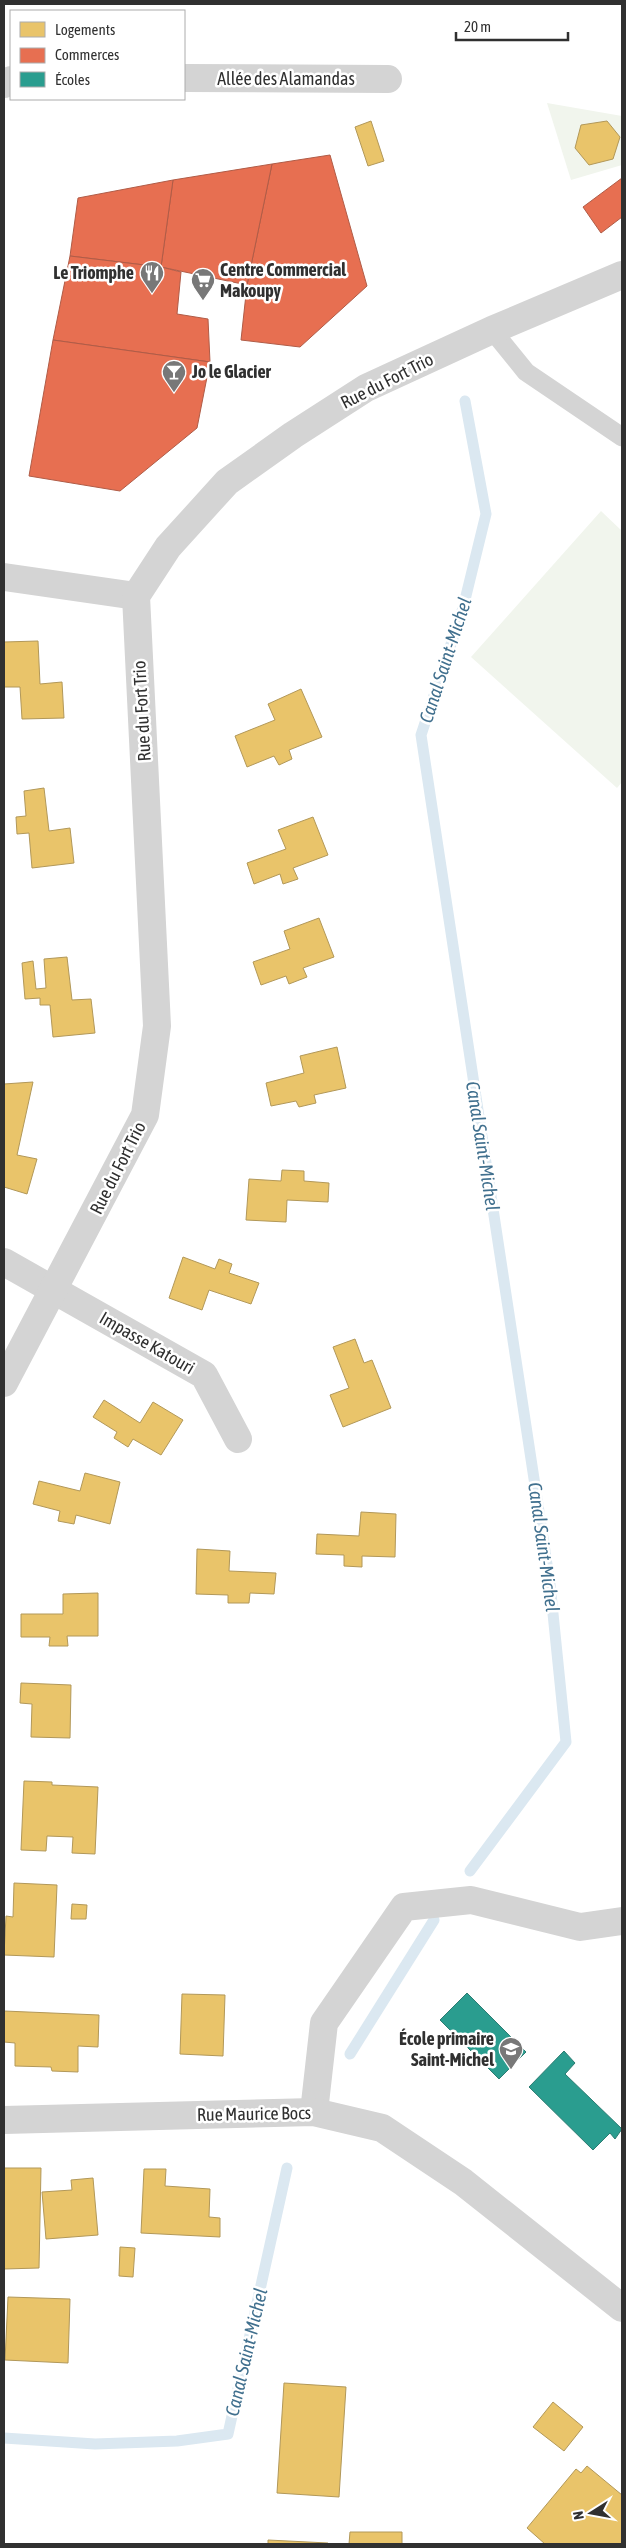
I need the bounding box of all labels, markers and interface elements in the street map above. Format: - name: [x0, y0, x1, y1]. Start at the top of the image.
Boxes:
- legend: [10, 10, 185, 100]
- scale bar: [456, 10, 568, 42]
- text: 20 m: [464, 18, 491, 35]
- text: Logements: [55, 21, 115, 38]
- text: Commerces: [55, 46, 119, 63]
- street label: Allée des Alamandas: [217, 68, 355, 89]
- text: Écoles: [55, 71, 90, 88]
- place label: Centre Commercial Makoupy: [220, 259, 346, 301]
- restaurant icon: Le Triomphe: [139, 260, 165, 294]
- place label: Le Triomphe: [53, 262, 134, 283]
- supermarket icon: Centre Commercial Makoupy: [190, 267, 216, 301]
- street label: Rue du Fort Trio: [337, 348, 436, 413]
- bar icon: Jo le Glacier: [161, 359, 187, 393]
- place label: Jo le Glacier: [191, 361, 272, 382]
- water label: Canal Saint-Michel: [414, 594, 476, 726]
- street label: Rue du Fort Trio: [128, 660, 155, 762]
- water label: Canal Saint-Michel: [462, 1080, 504, 1212]
- street label: Rue du Fort Trio: [85, 1118, 150, 1217]
- street label: Impasse Katouri: [96, 1307, 199, 1378]
- water label: Canal Saint-Michel: [524, 1481, 564, 1613]
- place label: École primaire Saint-Michel: [399, 2028, 494, 2070]
- school or university icon: École primaire Saint-Michel: [498, 2036, 524, 2070]
- street label: Rue Maurice Bocs: [197, 2102, 311, 2125]
- water label: Canal Saint-Michel: [221, 2286, 271, 2418]
- north arrow: [566, 2488, 616, 2538]
- text: N: [570, 2510, 587, 2521]

